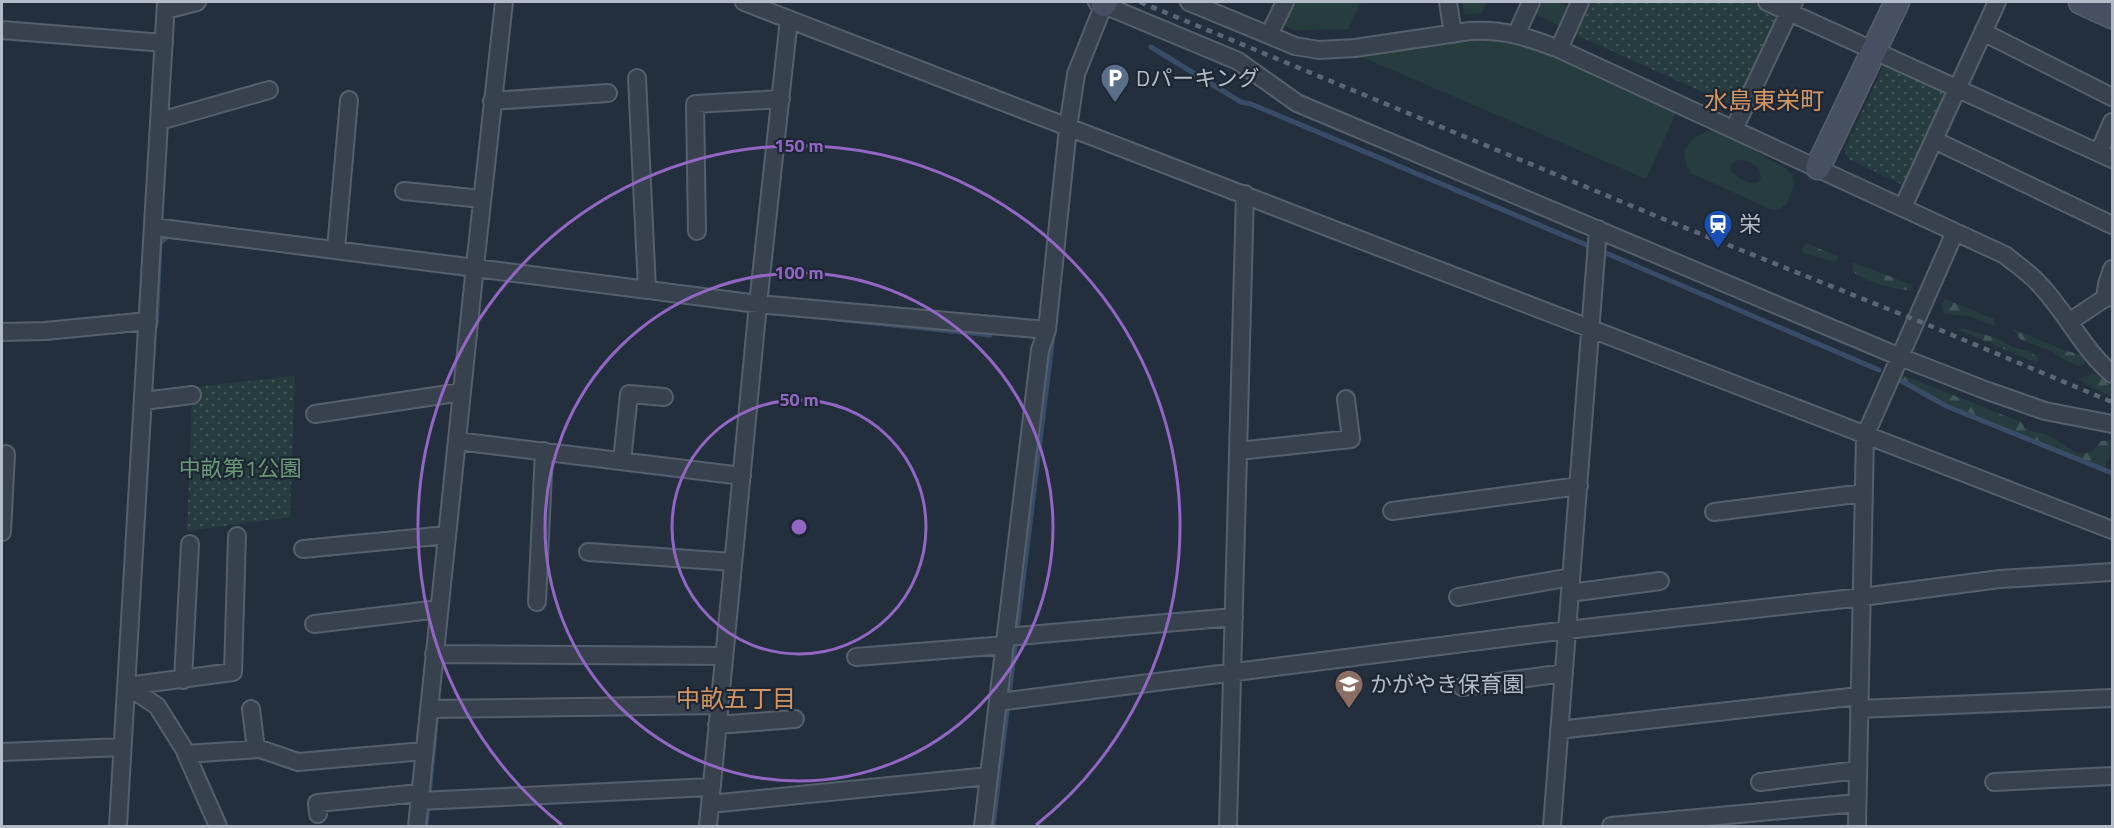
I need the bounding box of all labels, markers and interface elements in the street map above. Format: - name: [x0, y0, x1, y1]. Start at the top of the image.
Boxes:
- place label: Dパーキング: [1136, 61, 1260, 95]
- parking icon: Dパーキング: [1099, 62, 1131, 104]
- district label: 水島東栄町: [1704, 82, 1824, 118]
- text: 150 m: [774, 132, 824, 159]
- place label: 栄: [1739, 207, 1761, 241]
- station icon: 栄: [1702, 208, 1734, 250]
- text: 100 m: [774, 259, 824, 286]
- text: 50 m: [779, 386, 819, 413]
- park label: 中畝第1公園: [179, 451, 301, 485]
- centre of rings: [789, 517, 809, 537]
- place label: かがやき保育園: [1370, 667, 1524, 701]
- school or university icon: かがやき保育園: [1333, 668, 1365, 710]
- district label: 中畝五丁目: [676, 680, 796, 716]

